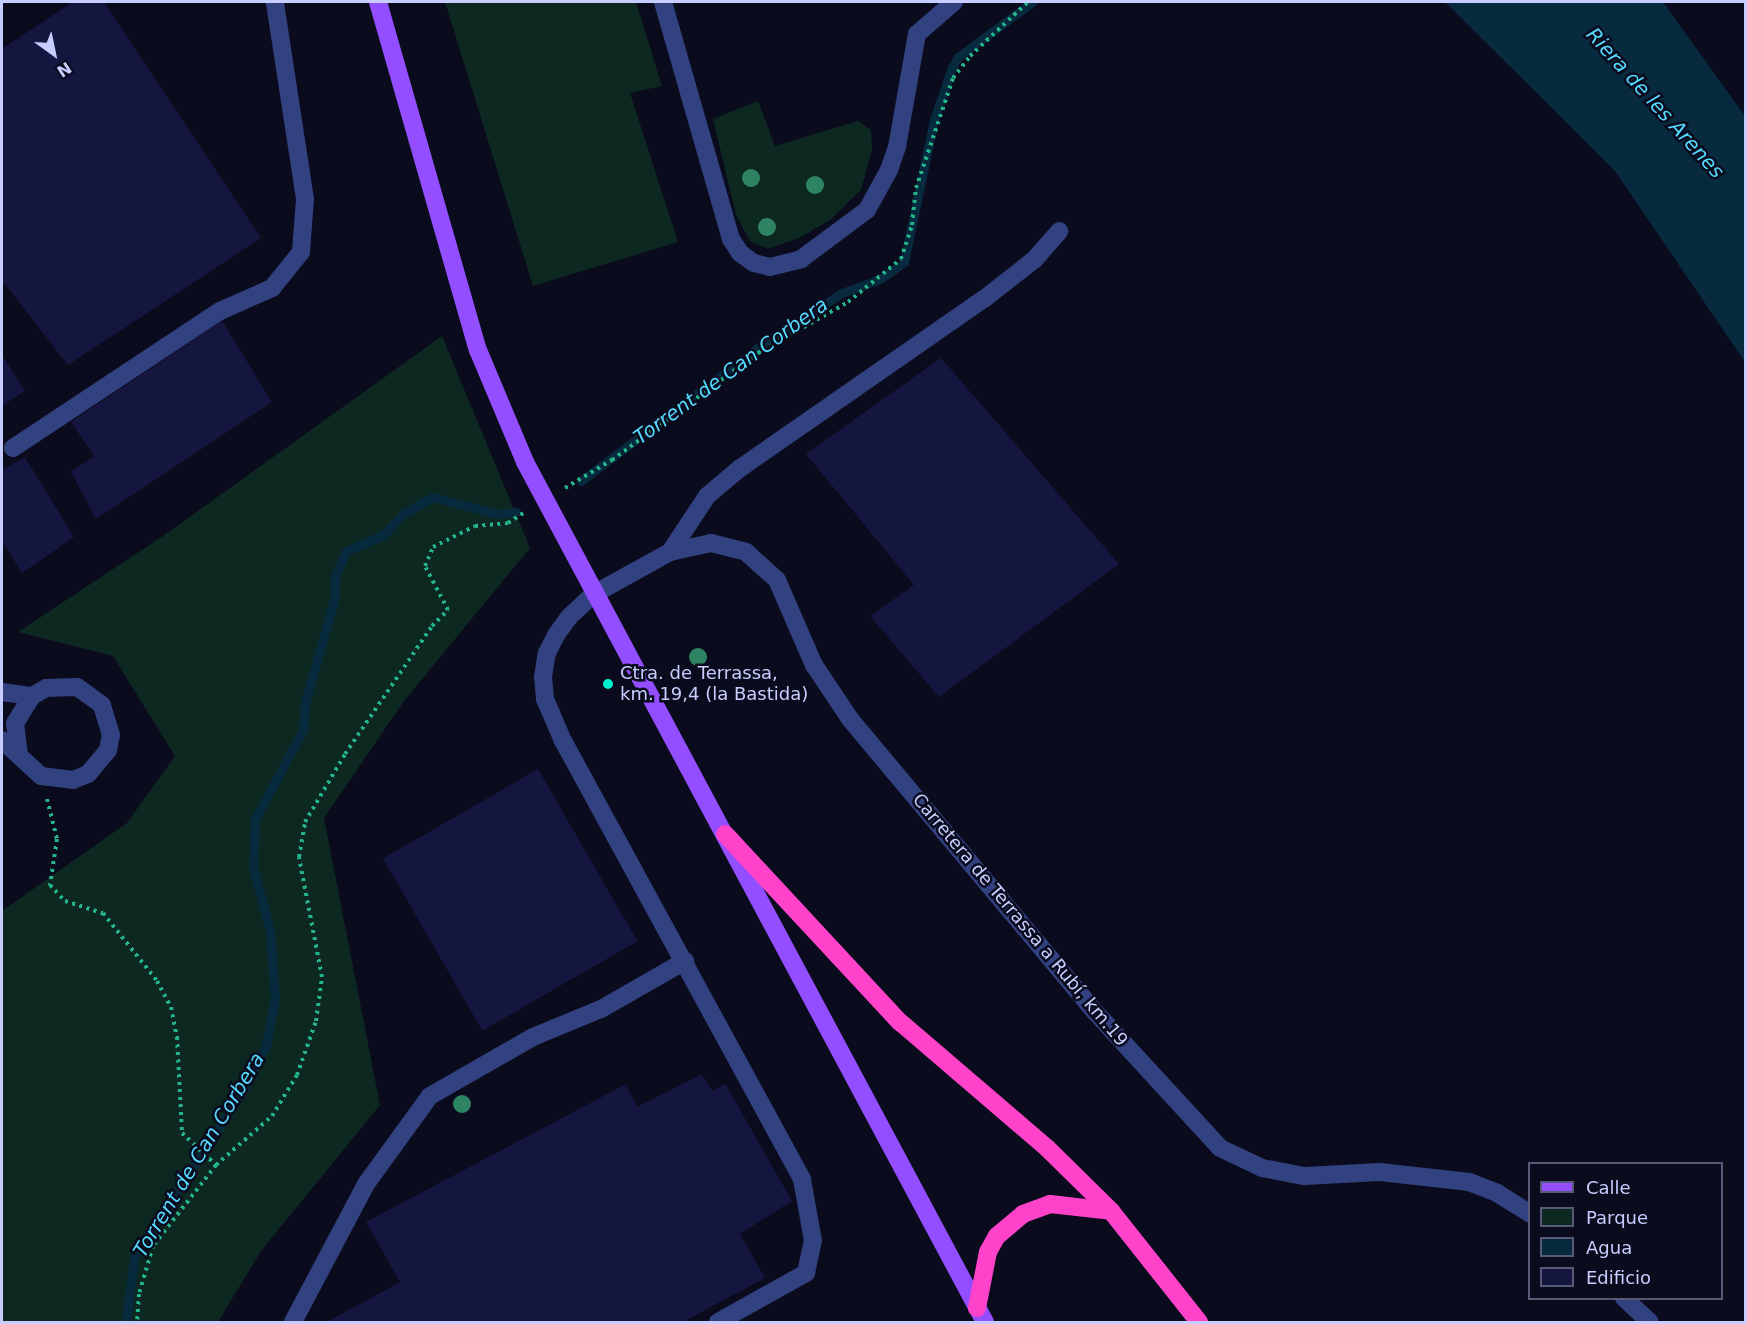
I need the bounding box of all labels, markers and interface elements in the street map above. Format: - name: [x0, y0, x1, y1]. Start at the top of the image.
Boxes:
- water label: Riera de les Arenes: [1581, 23, 1729, 183]
- north arrow: [24, 24, 84, 84]
- text: N: [53, 58, 75, 81]
- water label: Torrent de Can Corbera: [629, 292, 833, 450]
- place label: Ctra. de Terrassa, km. 19,4 (la Bastida): [620, 663, 808, 706]
- marker: Ctra. de Terrassa, km. 19,4 (la Bastida): [601, 677, 615, 691]
- street label: Carretera de Terrassa a Rubí, km.19: [908, 789, 1132, 1051]
- water label: Torrent de Can Corbera: [128, 1048, 270, 1262]
- legend: [1528, 1162, 1723, 1300]
- text: Calle: [1586, 1177, 1631, 1198]
- text: Parque: [1586, 1207, 1648, 1228]
- text: Agua: [1586, 1237, 1632, 1258]
- text: Edificio: [1586, 1267, 1651, 1288]

